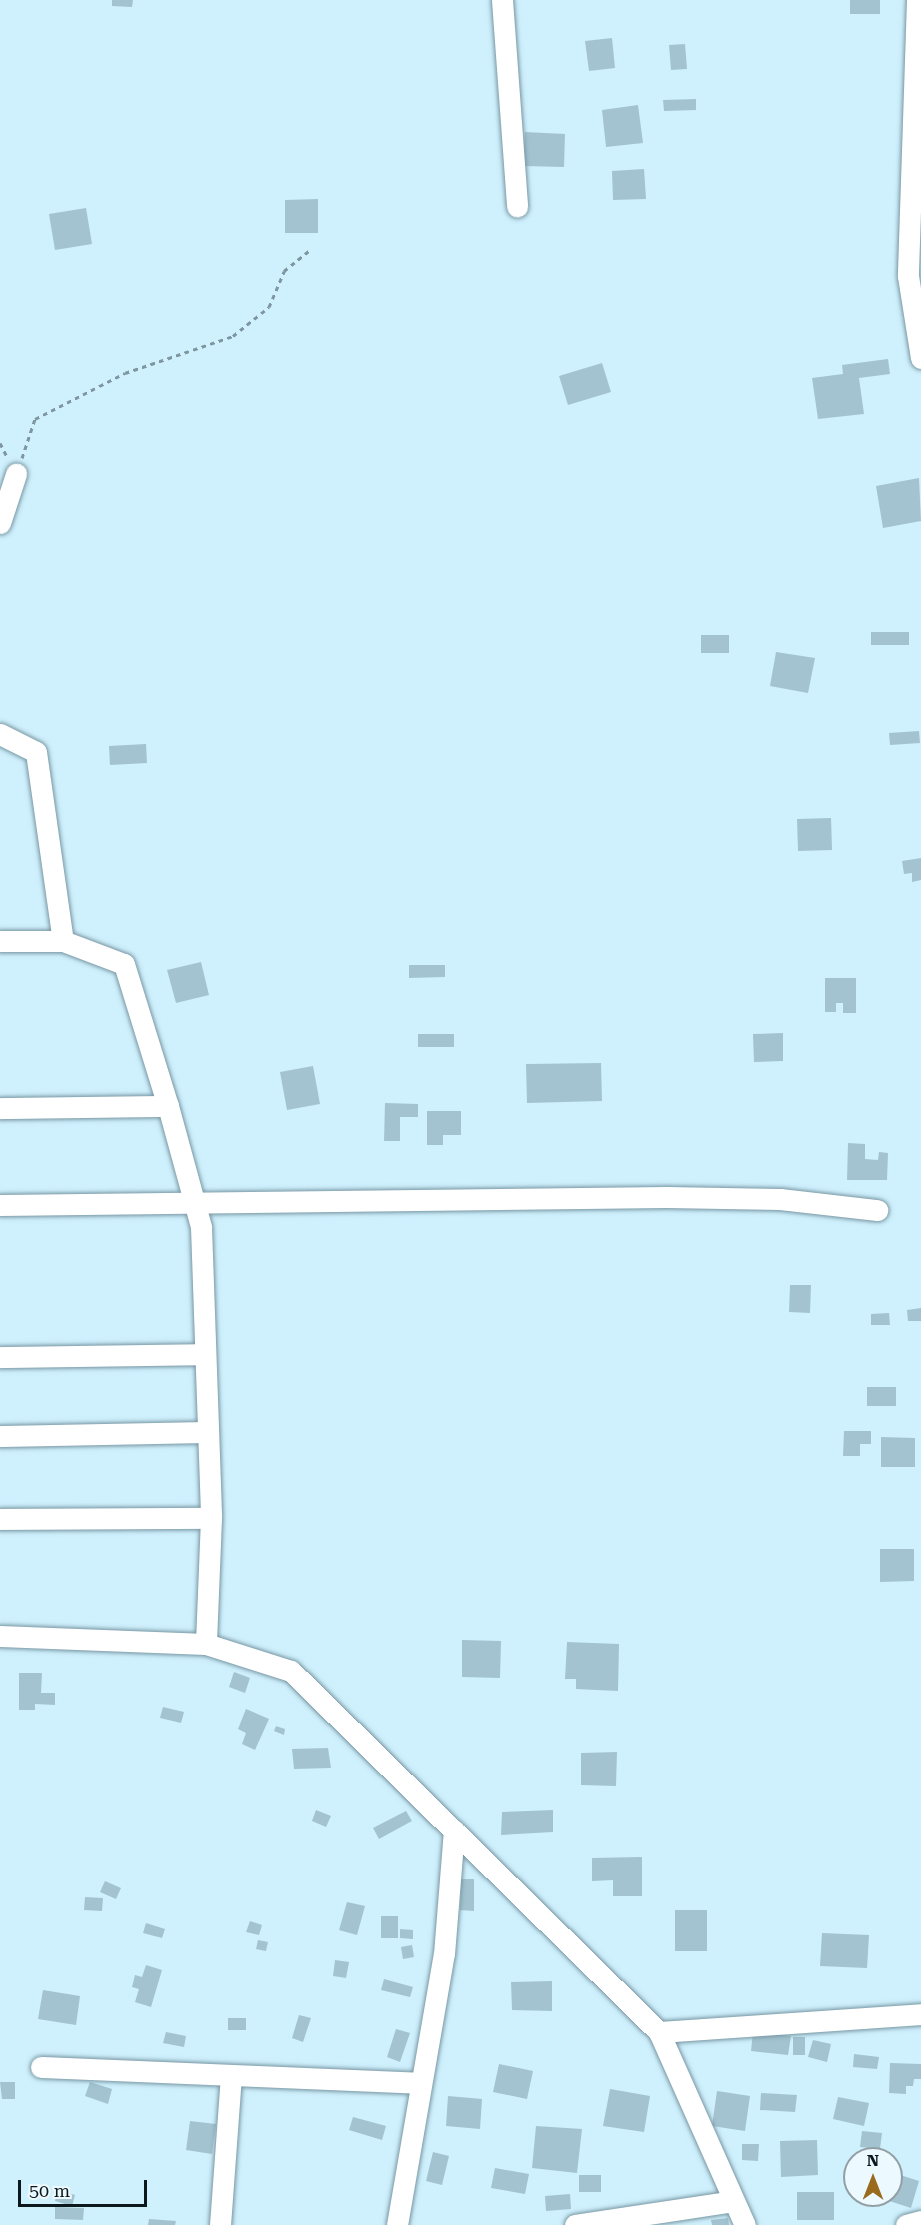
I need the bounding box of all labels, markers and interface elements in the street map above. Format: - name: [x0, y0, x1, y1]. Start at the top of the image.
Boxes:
- north arrow: [843, 2147, 903, 2207]
- text: N: [867, 2151, 879, 2170]
- scale bar: [21, 2168, 150, 2206]
- text: 50 m: [29, 2180, 70, 2201]

